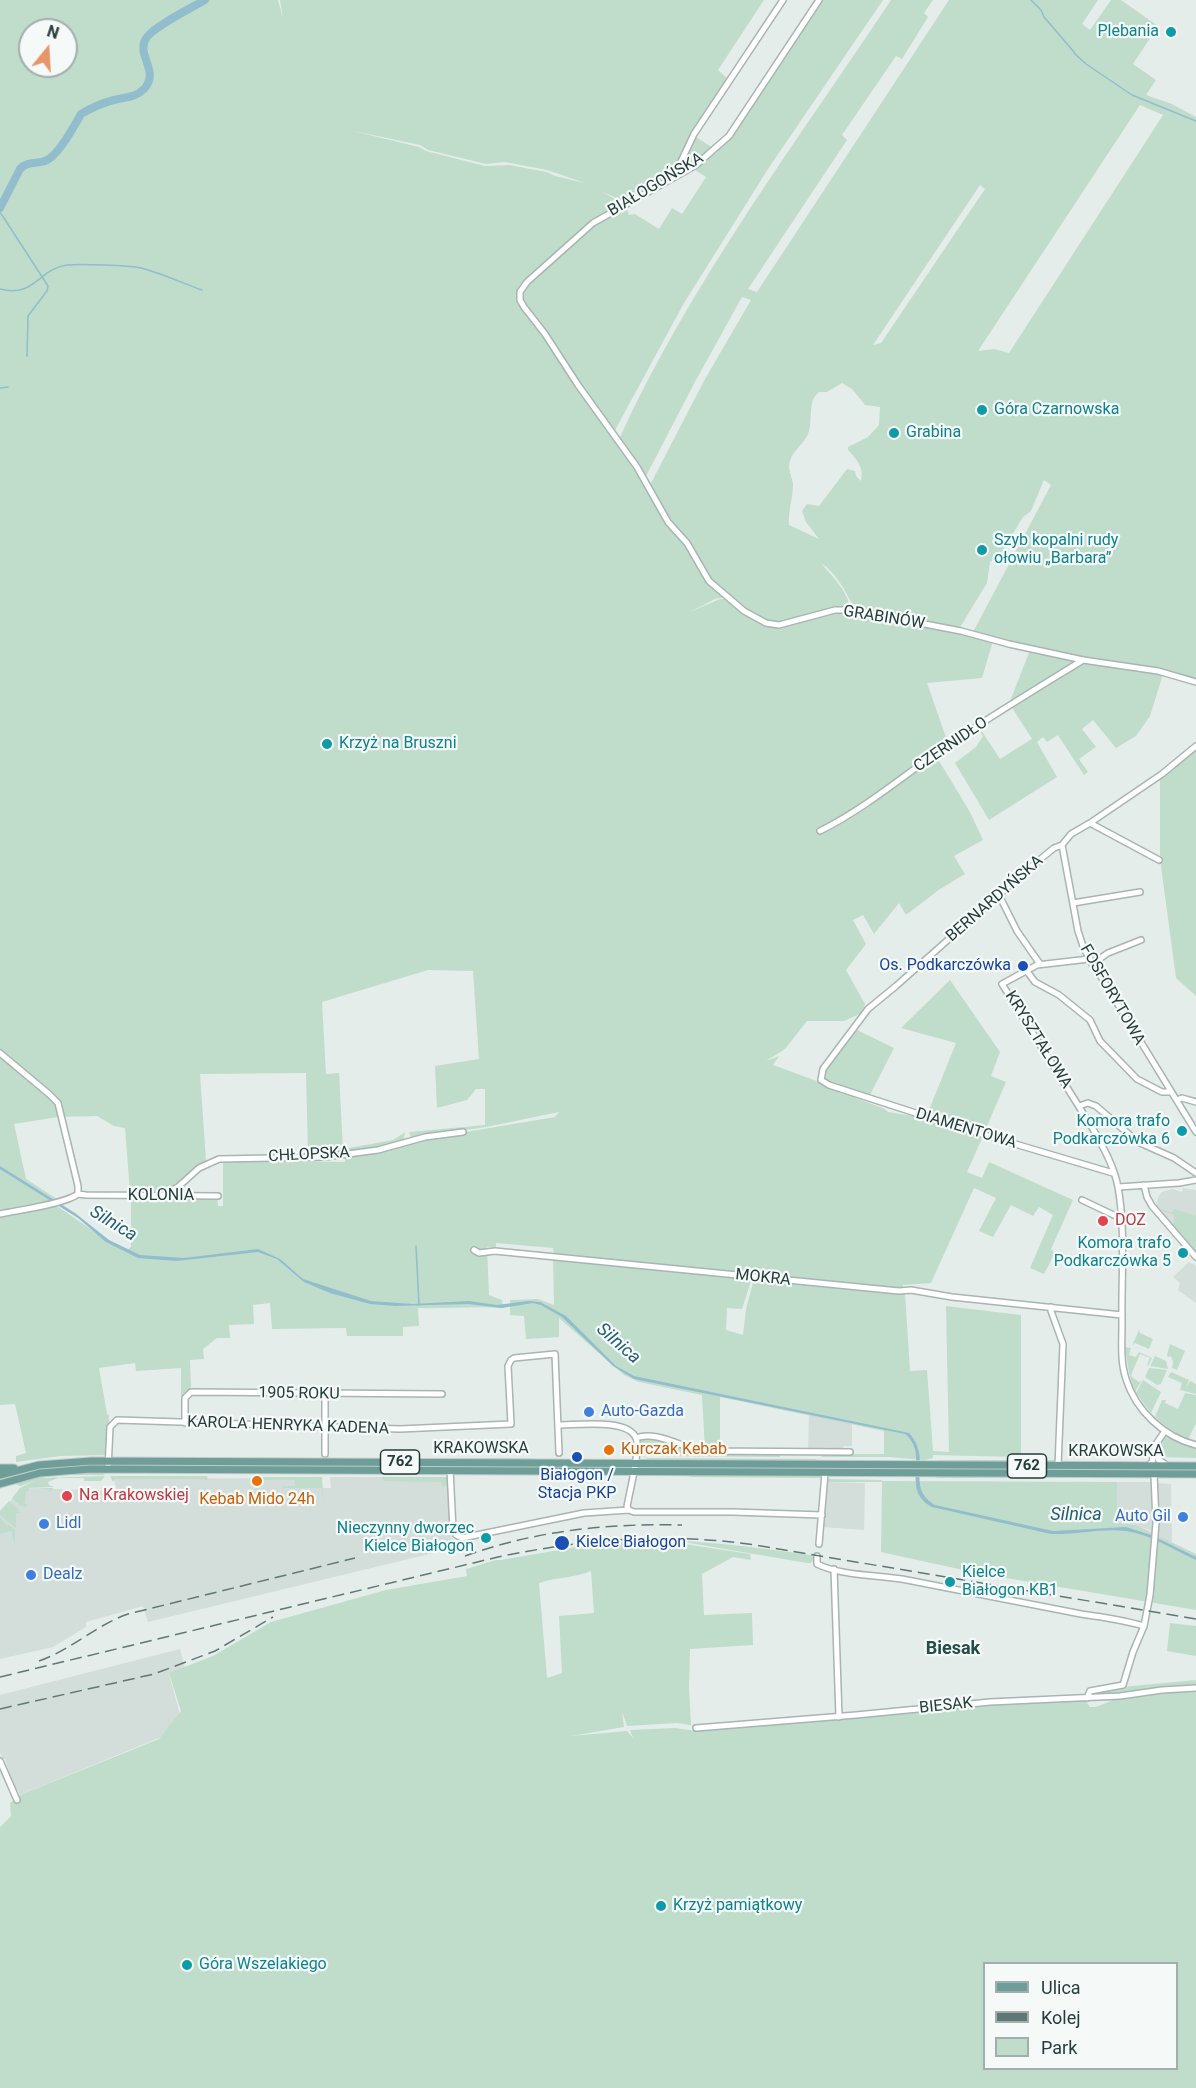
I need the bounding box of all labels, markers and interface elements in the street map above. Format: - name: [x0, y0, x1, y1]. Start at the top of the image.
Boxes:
- north arrow: [18, 18, 78, 78]
- text: N: [45, 22, 61, 43]
- place label: Plebania: [1097, 22, 1159, 42]
- marker: Plebania: [1164, 25, 1178, 39]
- street label: BIAŁOGOŃSKA: [605, 149, 707, 221]
- place label: Góra Czarnowska: [994, 400, 1119, 420]
- marker: Góra Czarnowska: [975, 403, 989, 417]
- place label: Grabina: [906, 423, 961, 443]
- marker: Grabina: [887, 426, 901, 440]
- place label: Szyb kopalni rudy ołowiu „Barbara”: [994, 531, 1118, 569]
- marker: Szyb kopalni rudy ołowiu „Barbara”: [975, 543, 989, 557]
- street label: GRABINÓW: [842, 602, 926, 634]
- street label: CZERNIDŁO: [910, 713, 992, 777]
- place label: Krzyż na Bruszni: [339, 734, 457, 754]
- marker: Krzyż na Bruszni: [320, 737, 334, 751]
- street label: BERNARDYŃSKA: [943, 852, 1047, 946]
- street label: FOSFORYTOWA: [1075, 941, 1149, 1049]
- place label: Os. Podkarczówka: [879, 956, 1011, 976]
- marker: Os. Podkarczówka: [1016, 959, 1030, 973]
- street label: KRYSZTAŁOWA: [1000, 988, 1076, 1092]
- street label: DIAMENTOWA: [913, 1105, 1019, 1153]
- place label: Komora trafo Podkarczówka 6: [1053, 1112, 1170, 1150]
- marker: Komora trafo Podkarczówka 6: [1175, 1124, 1189, 1138]
- street label: CHŁOPSKA: [268, 1143, 350, 1167]
- street label: KOLONIA: [128, 1186, 194, 1206]
- water label: Silnica: [85, 1202, 141, 1246]
- place label: DOZ: [1115, 1211, 1146, 1231]
- marker: DOZ: [1096, 1214, 1110, 1228]
- place label: Komora trafo Podkarczówka 5: [1054, 1234, 1171, 1272]
- marker: Komora trafo Podkarczówka 5: [1176, 1246, 1190, 1260]
- street label: MOKRA: [734, 1266, 792, 1290]
- water label: Silnica: [592, 1319, 644, 1369]
- street label: 1905 ROKU: [258, 1384, 340, 1404]
- place label: Auto-Gazda: [601, 1402, 684, 1422]
- marker: Auto-Gazda: [582, 1405, 596, 1419]
- street label: KAROLA HENRYKA KADENA: [187, 1413, 389, 1439]
- street label: KRAKOWSKA: [433, 1439, 529, 1459]
- place label: Kurczak Kebab: [621, 1440, 727, 1460]
- street label: KRAKOWSKA: [1068, 1442, 1164, 1462]
- marker: Kurczak Kebab: [602, 1443, 616, 1457]
- road number: 762: [380, 1450, 420, 1474]
- marker: Białogon / Stacja PKP: [570, 1450, 584, 1464]
- road number: 762: [1008, 1454, 1046, 1478]
- place label: Białogon / Stacja PKP: [538, 1466, 616, 1504]
- marker: Kebab Mido 24h: [250, 1474, 264, 1488]
- place label: Na Krakowskiej: [79, 1486, 189, 1506]
- marker: Na Krakowskiej: [60, 1489, 74, 1503]
- place label: Kebab Mido 24h: [199, 1490, 315, 1510]
- water label: Silnica: [1050, 1504, 1102, 1526]
- place label: Auto Gil: [1115, 1507, 1171, 1527]
- marker: Auto Gil: [1176, 1510, 1190, 1524]
- place label: Lidl: [56, 1514, 81, 1534]
- marker: Lidl: [37, 1517, 51, 1531]
- place label: Nieczynny dworzec Kielce Białogon: [337, 1519, 474, 1557]
- marker: Nieczynny dworzec Kielce Białogon: [479, 1531, 493, 1545]
- place label: Kielce Białogon: [576, 1533, 686, 1553]
- marker: Kielce Białogon: [553, 1534, 571, 1552]
- place label: Kielce Białogon KB1: [962, 1563, 1058, 1601]
- place label: Dealz: [43, 1565, 83, 1585]
- marker: Dealz: [24, 1568, 38, 1582]
- marker: Kielce Białogon KB1: [943, 1575, 957, 1589]
- district label: Biesak: [926, 1638, 980, 1660]
- street label: BIESAK: [918, 1694, 974, 1718]
- place label: Krzyż pamiątkowy: [673, 1896, 802, 1916]
- marker: Krzyż pamiątkowy: [654, 1899, 668, 1913]
- place label: Góra Wszelakiego: [199, 1955, 327, 1975]
- marker: Góra Wszelakiego: [180, 1958, 194, 1972]
- legend: [983, 1962, 1178, 2070]
- text: Ulica: [1041, 1977, 1081, 1998]
- text: Kolej: [1041, 2007, 1081, 2028]
- text: Park: [1041, 2037, 1077, 2058]

